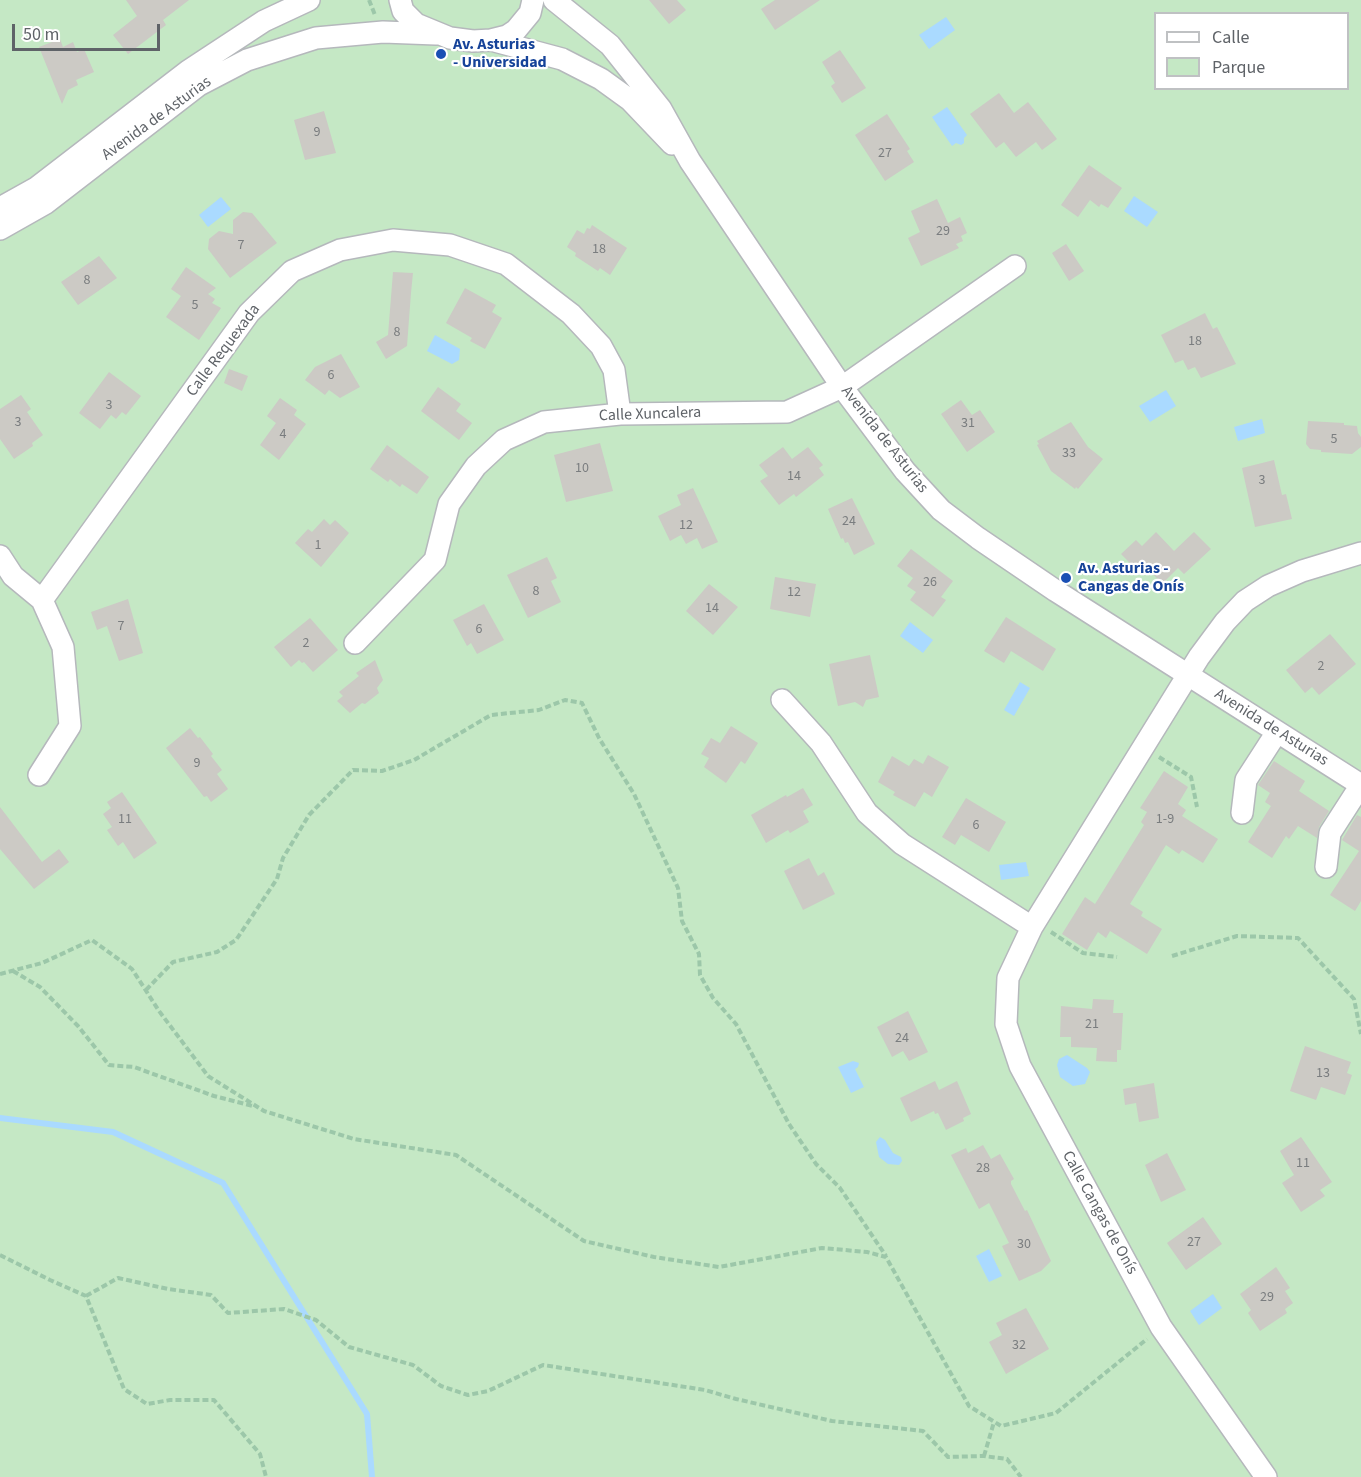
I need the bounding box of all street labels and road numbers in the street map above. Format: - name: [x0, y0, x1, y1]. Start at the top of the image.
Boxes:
- street label: Avenida de Asturias: [99, 73, 215, 165]
- street label: Calle Requexada: [183, 301, 265, 401]
- street label: Avenida de Asturias: [836, 383, 932, 497]
- street label: Calle Xuncalera: [598, 404, 702, 426]
- street label: Avenida de Asturias: [1211, 685, 1331, 771]
- street label: Calle Cangas de Onís: [1057, 1148, 1141, 1278]

